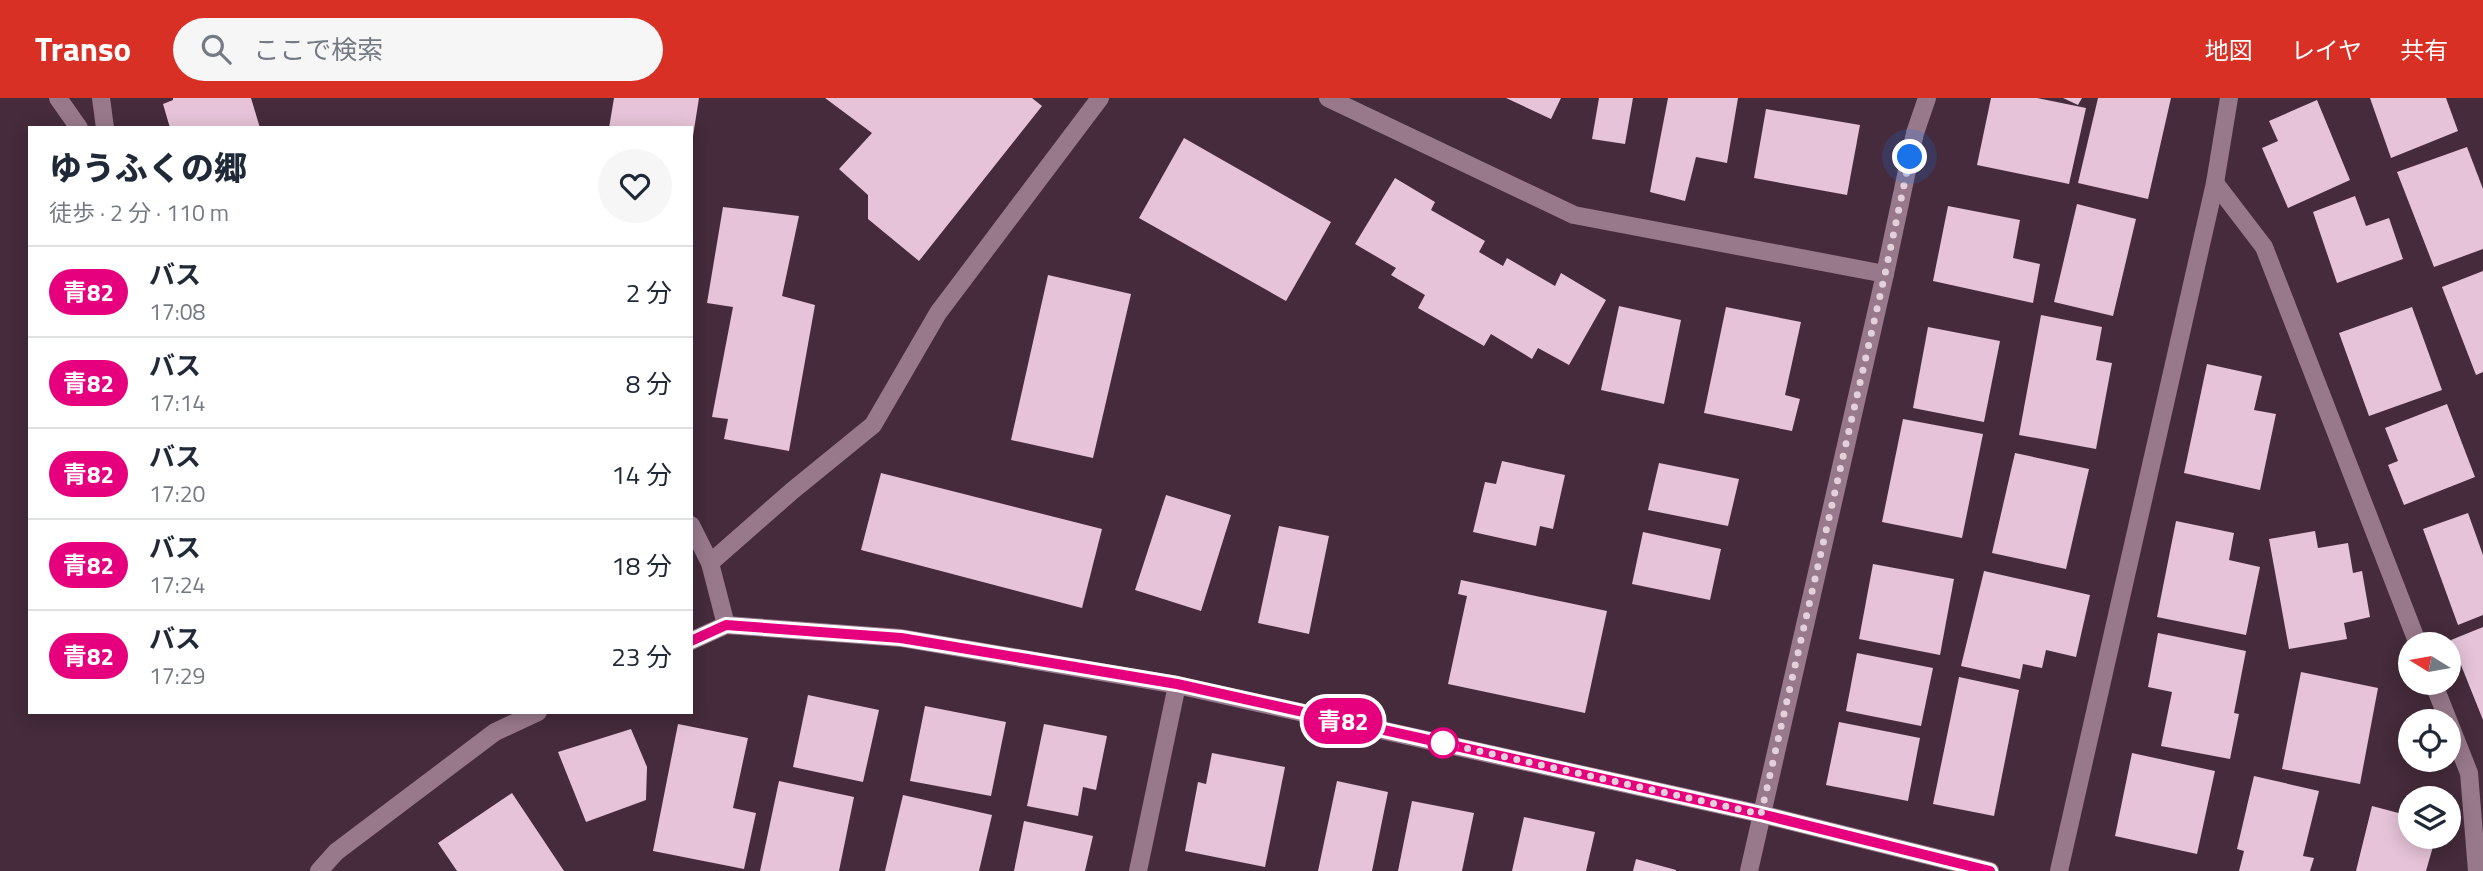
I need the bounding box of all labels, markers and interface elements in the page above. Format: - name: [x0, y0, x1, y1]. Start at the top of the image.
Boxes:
- search box: [173, 18, 663, 81]
- text: Transo: [35, 24, 131, 74]
- icon: search: [197, 30, 235, 68]
- text: ここで検索: [253, 30, 383, 69]
- text: 地図: [2205, 32, 2253, 68]
- text: レイヤ: [2291, 32, 2362, 68]
- text: 共有: [2400, 32, 2448, 68]
- your location: [1892, 139, 1927, 174]
- text: ゆうふくの郷: [49, 143, 247, 193]
- button: heart: [598, 149, 672, 223]
- text: 徒歩 · 2 分 · 110 m: [49, 195, 229, 230]
- text: バス: [149, 255, 201, 294]
- text: 2 分: [626, 273, 672, 312]
- text: 青82: [63, 274, 114, 310]
- text: 17:08: [149, 294, 205, 329]
- text: バス: [149, 346, 201, 385]
- text: 8 分: [626, 364, 672, 403]
- text: 青82: [63, 365, 114, 401]
- text: 17:14: [149, 385, 205, 420]
- text: バス: [149, 437, 201, 476]
- text: 14 分: [611, 455, 672, 494]
- text: 青82: [63, 456, 114, 492]
- text: 17:20: [149, 476, 205, 511]
- text: バス: [149, 528, 201, 567]
- text: 18 分: [611, 546, 672, 585]
- text: 青82: [63, 547, 114, 583]
- text: 17:24: [149, 567, 205, 602]
- text: バス: [149, 619, 201, 658]
- north arrow: [2398, 632, 2460, 695]
- map controls: [2398, 632, 2461, 849]
- text: 23 分: [611, 637, 672, 676]
- text: 青82: [63, 638, 114, 674]
- text: 17:29: [149, 658, 205, 693]
- line badge: 青82: [1303, 698, 1383, 744]
- text: 青82: [1318, 703, 1368, 739]
- button: locate: [2398, 709, 2461, 772]
- unlabelled marker: [1428, 728, 1458, 758]
- button: layers: [2398, 786, 2461, 849]

